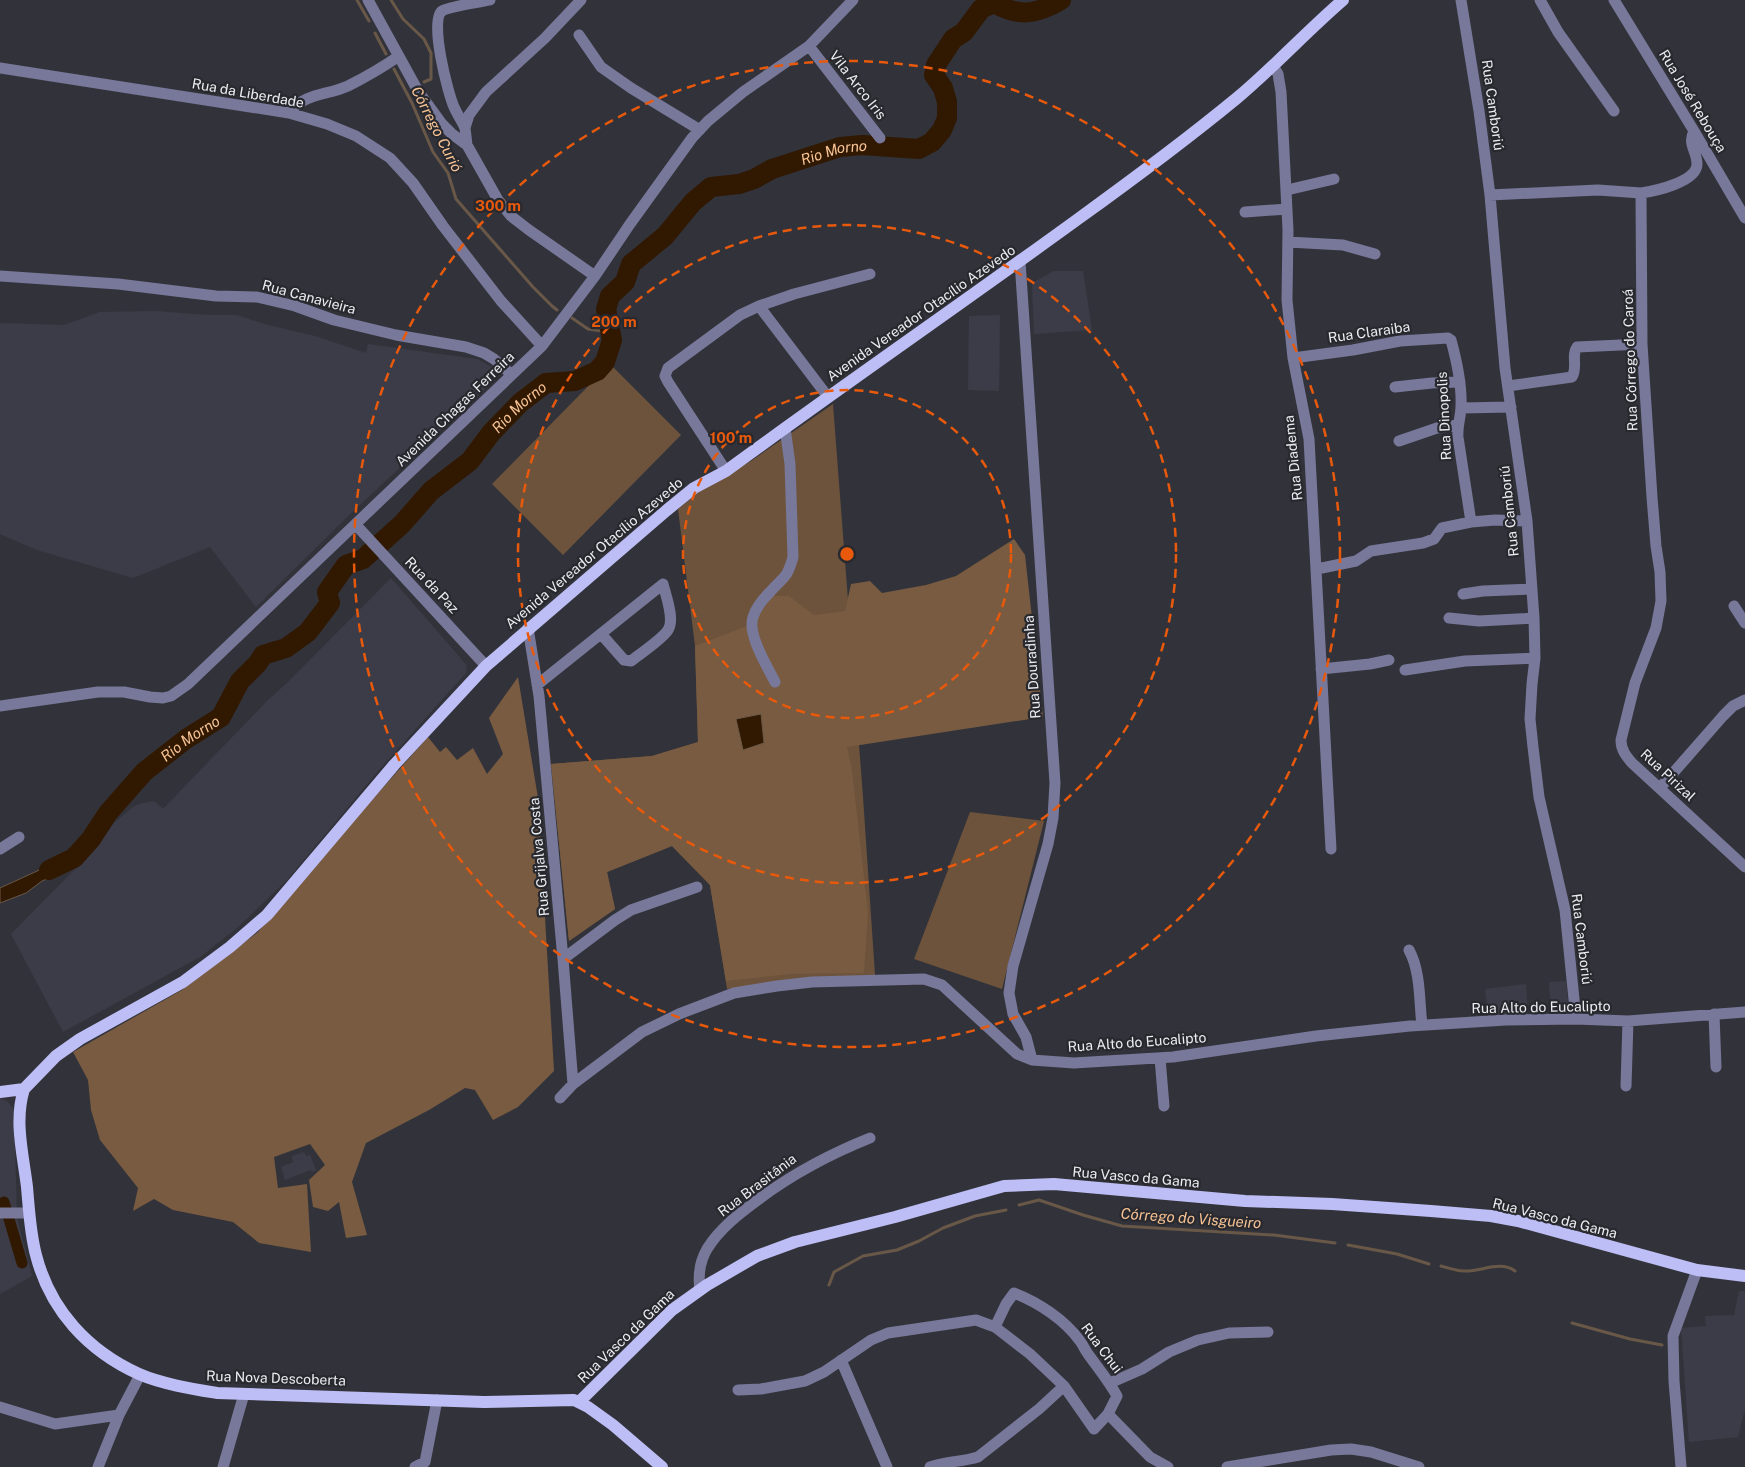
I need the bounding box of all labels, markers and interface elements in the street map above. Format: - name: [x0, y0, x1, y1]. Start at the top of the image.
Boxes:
- street label: Rua José Rebouça: [1656, 47, 1730, 155]
- street label: Vila Arco Iris: [826, 48, 890, 122]
- street label: Rua Camboriú: [1479, 59, 1507, 151]
- street label: Rua da Liberdade: [191, 75, 305, 111]
- water label: Córrego Curió: [408, 83, 466, 175]
- water label: Rio Morno: [798, 136, 868, 168]
- text: 300 m: [475, 197, 521, 214]
- street label: Avenida Vereador Otacílio Azevedo: [824, 242, 1018, 384]
- street label: Rua Canavieira: [260, 277, 358, 317]
- street label: Rua Córrego do Caroá: [1620, 289, 1640, 431]
- text: 200 m: [591, 313, 637, 330]
- street label: Rua Claraiba: [1327, 318, 1411, 346]
- street label: Avenida Chagas Ferreira: [392, 348, 518, 470]
- street label: Rua Dinopolis: [1434, 371, 1454, 461]
- water label: Rio Morno: [488, 378, 549, 436]
- street label: Rua Diadema: [1281, 415, 1305, 501]
- text: 100 m: [710, 429, 752, 446]
- street label: Rua Camboriú: [1496, 465, 1522, 557]
- street label: Avenida Vereador Otacílio Azevedo: [502, 474, 686, 632]
- centre of rings: [838, 545, 856, 563]
- street label: Rua da Paz: [402, 554, 462, 617]
- street label: Rua Douradinha: [1020, 615, 1044, 719]
- water label: Rio Morno: [157, 712, 223, 764]
- street label: Rua Pirizal: [1637, 746, 1699, 804]
- street label: Rua Grijalva Costa: [526, 797, 552, 917]
- street label: Rua Camboriú: [1568, 893, 1596, 985]
- street label: Rua Alto do Eucalipto: [1471, 998, 1611, 1016]
- street label: Rua Alto do Eucalipto: [1067, 1029, 1207, 1055]
- street label: Rua Brasitânia: [715, 1150, 799, 1220]
- street label: Rua Vasco da Gama: [1072, 1163, 1200, 1191]
- street label: Rua Vasco da Gama: [1491, 1195, 1619, 1241]
- water label: Córrego do Visgueiro: [1120, 1205, 1262, 1231]
- street label: Rua Vasco da Gama: [574, 1286, 678, 1386]
- street label: Rua Chui: [1078, 1320, 1126, 1376]
- street label: Rua Nova Descoberta: [206, 1368, 346, 1388]

